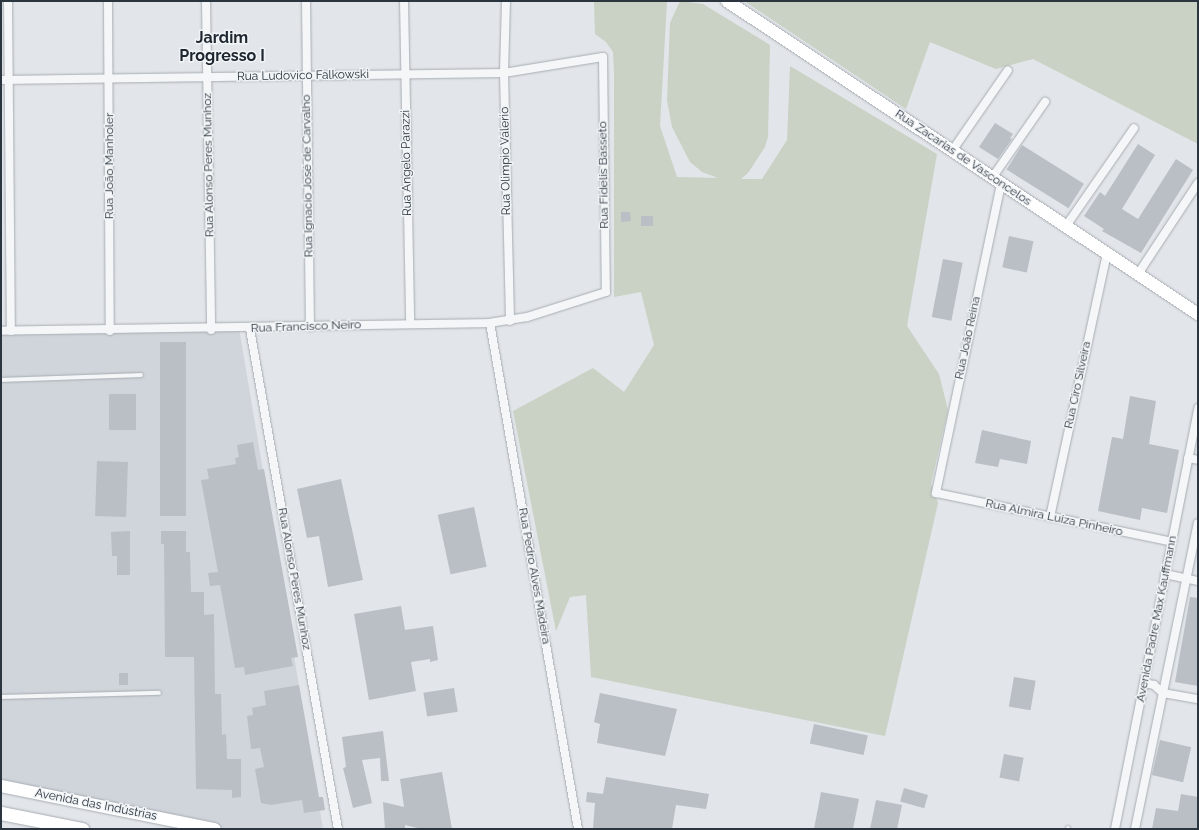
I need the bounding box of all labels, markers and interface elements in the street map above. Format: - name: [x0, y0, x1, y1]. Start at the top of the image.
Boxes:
- district label: Jardim Progresso I: [179, 28, 265, 66]
- street label: Rua Ludovico Falkowski: [237, 68, 369, 84]
- street label: Rua Alonso Peres Munhoz: [201, 92, 217, 238]
- street label: Rua Ignacio José de Carvalho: [299, 94, 317, 258]
- street label: Rua Olimpio Valerio: [498, 106, 514, 216]
- street label: Rua Zacarias de Vasconcelos: [892, 107, 1034, 209]
- street label: Rua Angelo Parazzi: [399, 110, 415, 216]
- street label: Rua João Manholer: [103, 113, 117, 219]
- street label: Rua Fidelis Basseto: [596, 121, 612, 229]
- street label: Rua João Reina: [952, 295, 984, 381]
- street label: Rua Francisco Neiro: [251, 318, 361, 336]
- street label: Rua Ciro Silveira: [1062, 340, 1094, 430]
- street label: Rua Almira Luiza Pinheiro: [984, 496, 1124, 540]
- street label: Rua Alonso Peres Munhoz: [274, 506, 314, 652]
- street label: Rua Pedro Alves Madeira: [515, 506, 553, 646]
- street label: Avenida Padre Max Kauffmann: [1134, 535, 1180, 703]
- street label: Avenida das Indústrias: [34, 786, 158, 824]

